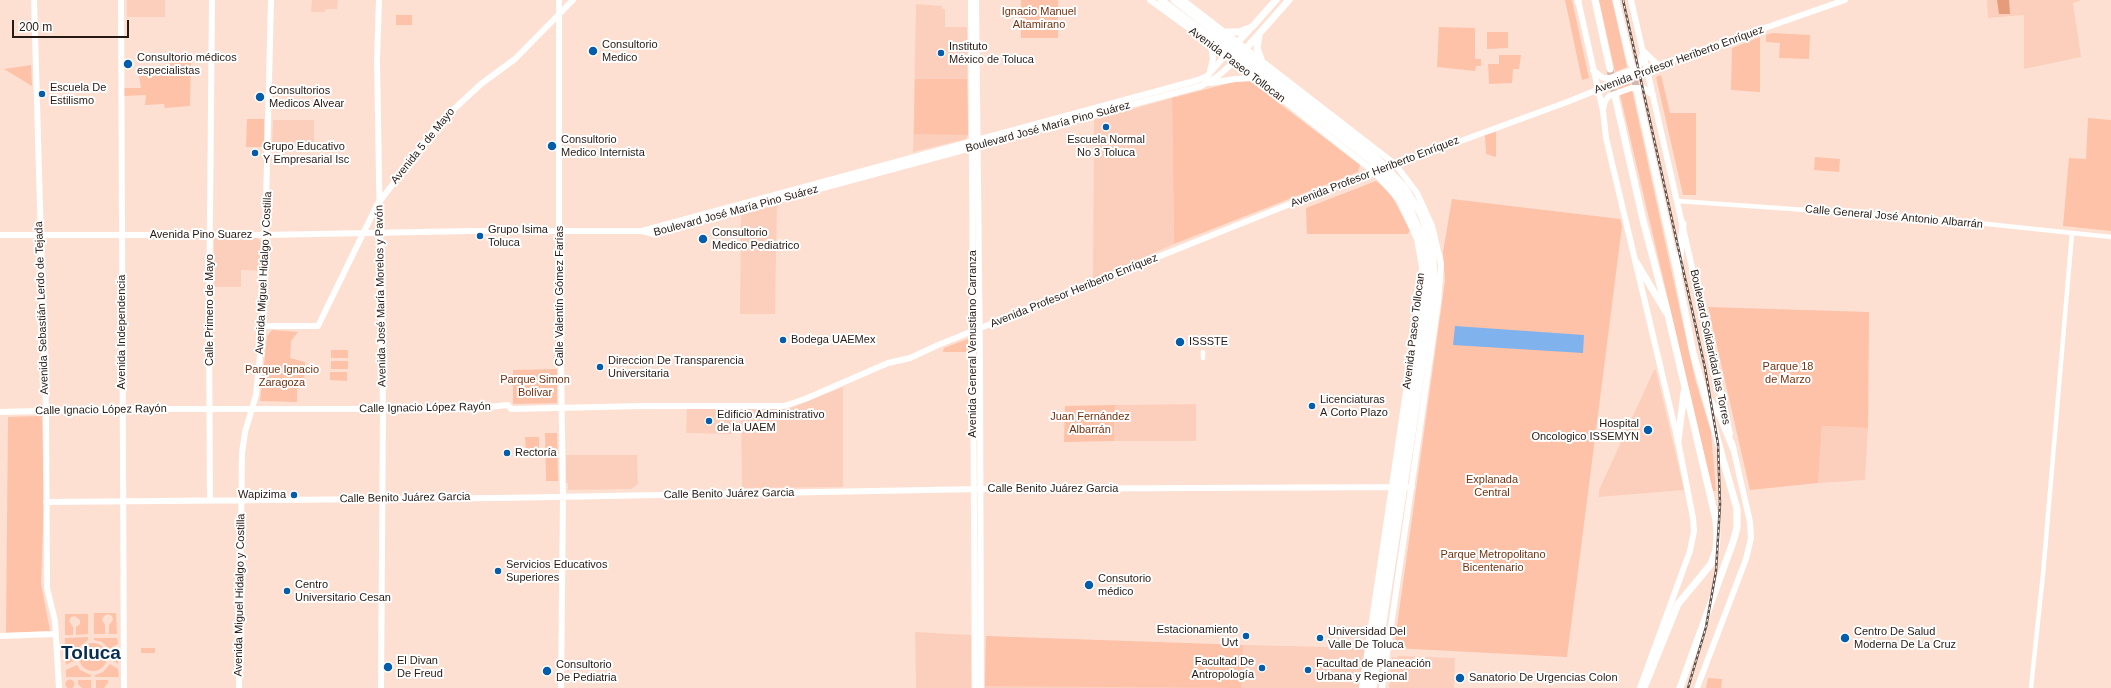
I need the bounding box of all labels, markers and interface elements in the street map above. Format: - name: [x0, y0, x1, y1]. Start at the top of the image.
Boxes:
- park label: Ignacio Manuel Altamirano: [1002, 5, 1076, 31]
- scale bar: [14, 12, 131, 38]
- text: 200 m: [19, 20, 52, 34]
- street label: Avenida Profesor Heriberto Enríquez: [1592, 23, 1766, 97]
- street label: Avenida Paseo Tollocan: [1186, 24, 1288, 106]
- place label: Consultorio Medico: [602, 38, 658, 64]
- place label: Instituto México de Toluca: [949, 40, 1034, 66]
- marker: Consultorio Medico: [587, 45, 599, 57]
- marker: Instituto México de Toluca: [936, 48, 946, 58]
- place label: Consultorio médicos especialistas: [137, 51, 237, 77]
- marker: Consultorio médicos especialistas: [122, 58, 134, 70]
- place label: Escuela De Estilismo: [50, 81, 106, 107]
- place label: Consultorios Medicos Alvear: [269, 84, 344, 110]
- marker: Escuela De Estilismo: [37, 89, 47, 99]
- marker: Consultorios Medicos Alvear: [254, 91, 266, 103]
- street label: Boulevard José María Pino Suárez: [964, 99, 1132, 155]
- street label: Avenida 5 de Mayo: [388, 105, 458, 187]
- marker: Escuela Normal No 3 Toluca: [1101, 122, 1111, 132]
- place label: Consultorio Medico Internista: [561, 133, 645, 159]
- place label: Escuela Normal No 3 Toluca: [1067, 133, 1145, 159]
- street label: Avenida Profesor Heriberto Enríquez: [1289, 134, 1461, 210]
- place label: Grupo Educativo Y Empresarial Isc: [263, 140, 349, 166]
- marker: Consultorio Medico Internista: [546, 140, 558, 152]
- marker: Grupo Educativo Y Empresarial Isc: [250, 148, 260, 158]
- street label: Boulevard José María Pino Suárez: [652, 183, 820, 239]
- street label: Avenida Miguel Hidalgo y Costilla: [253, 191, 275, 355]
- street label: Calle General José Antonio Albarrán: [1804, 203, 1984, 231]
- street label: Avenida José María Morelos y Pavón: [373, 205, 389, 387]
- street label: Avenida Sebastián Lerdo de Tejada: [32, 221, 52, 395]
- place label: Grupo Isima Toluca: [488, 223, 548, 249]
- street label: Calle Valentín Gómez Farías: [553, 226, 567, 366]
- place label: Consultorio Medico Pediatrico: [712, 226, 799, 252]
- street label: Avenida Pino Suarez: [150, 228, 252, 242]
- marker: Grupo Isima Toluca: [475, 231, 485, 241]
- marker: Consultorio Medico Pediatrico: [697, 233, 709, 245]
- street label: Avenida General Venustiano Carranza: [966, 250, 980, 438]
- street label: Avenida Profesor Heriberto Enríquez: [988, 251, 1160, 331]
- street label: Calle Primero de Mayo: [203, 254, 217, 366]
- street label: Boulevard Solidaridad las Torres: [1687, 268, 1733, 426]
- street label: Avenida Paseo Tollocan: [1400, 272, 1428, 390]
- street label: Avenida Independencia: [115, 275, 129, 389]
- place label: Bodega UAEMex: [791, 333, 875, 347]
- marker: Bodega UAEMex: [778, 335, 788, 345]
- place label: ISSSTE: [1189, 335, 1228, 349]
- marker: ISSSTE: [1174, 336, 1186, 348]
- place label: Direccion De Transparencia Universitaria: [608, 354, 744, 380]
- park label: Parque 18 de Marzo: [1763, 360, 1813, 386]
- marker: Direccion De Transparencia Universitaria: [595, 362, 605, 372]
- park label: Parque Ignacio Zaragoza: [245, 363, 319, 389]
- park label: Parque Simon Bolívar: [500, 373, 570, 399]
- place label: Licenciaturas A Corto Plazo: [1320, 393, 1388, 419]
- street label: Calle Ignacio López Rayón: [359, 400, 491, 416]
- marker: Licenciaturas A Corto Plazo: [1307, 401, 1317, 411]
- street label: Calle Ignacio López Rayón: [35, 402, 167, 418]
- place label: Edificio Administrativo de la UAEM: [717, 408, 825, 434]
- park label: Juan Fernández Albarrán: [1050, 410, 1130, 436]
- marker: Edificio Administrativo de la UAEM: [704, 416, 714, 426]
- place label: Hospital Oncologico ISSEMYN: [1531, 417, 1639, 443]
- marker: Hospital Oncologico ISSEMYN: [1642, 424, 1654, 436]
- place label: Rectoría: [515, 446, 557, 460]
- marker: Rectoría: [502, 448, 512, 458]
- park label: Explanada Central: [1466, 473, 1518, 499]
- street label: Calle Benito Juárez Garcia: [988, 482, 1118, 496]
- street label: Calle Benito Juárez Garcia: [663, 486, 795, 502]
- place label: Wapizima: [238, 488, 286, 502]
- marker: Wapizima: [289, 490, 299, 500]
- street label: Calle Benito Juárez Garcia: [339, 490, 471, 506]
- street label: Avenida Miguel Hidalgo y Costilla: [232, 513, 248, 677]
- park label: Parque Metropolitano Bicentenario: [1440, 548, 1546, 574]
- place label: Servicios Educativos Superiores: [506, 558, 607, 584]
- marker: Servicios Educativos Superiores: [493, 566, 503, 576]
- place label: Consutorio médico: [1098, 572, 1151, 598]
- place label: Centro Universitario Cesan: [295, 578, 391, 604]
- marker: Consutorio médico: [1083, 579, 1095, 591]
- marker: Centro Universitario Cesan: [282, 586, 292, 596]
- place label: Estacionamiento Uvt: [1157, 623, 1238, 649]
- place label: Universidad Del Valle De Toluca: [1328, 625, 1406, 651]
- place label: Centro De Salud Moderna De La Cruz: [1854, 625, 1956, 651]
- marker: Estacionamiento Uvt: [1241, 631, 1251, 641]
- marker: Centro De Salud Moderna De La Cruz: [1839, 632, 1851, 644]
- marker: Universidad Del Valle De Toluca: [1315, 633, 1325, 643]
- district label: Toluca: [61, 643, 121, 665]
- place label: El Divan De Freud: [397, 654, 443, 680]
- place label: Facultad De Antropología: [1192, 655, 1254, 681]
- place label: Facultad de Planeación Urbana y Regional: [1316, 657, 1431, 683]
- place label: Consultorio De Pediatria: [556, 658, 617, 684]
- marker: El Divan De Freud: [382, 661, 394, 673]
- marker: Facultad De Antropología: [1257, 663, 1267, 673]
- marker: Consultorio De Pediatria: [541, 665, 553, 677]
- marker: Facultad de Planeación Urbana y Regional: [1303, 665, 1313, 675]
- place label: Sanatorio De Urgencias Colon: [1469, 671, 1618, 685]
- marker: Sanatorio De Urgencias Colon: [1454, 672, 1466, 684]

